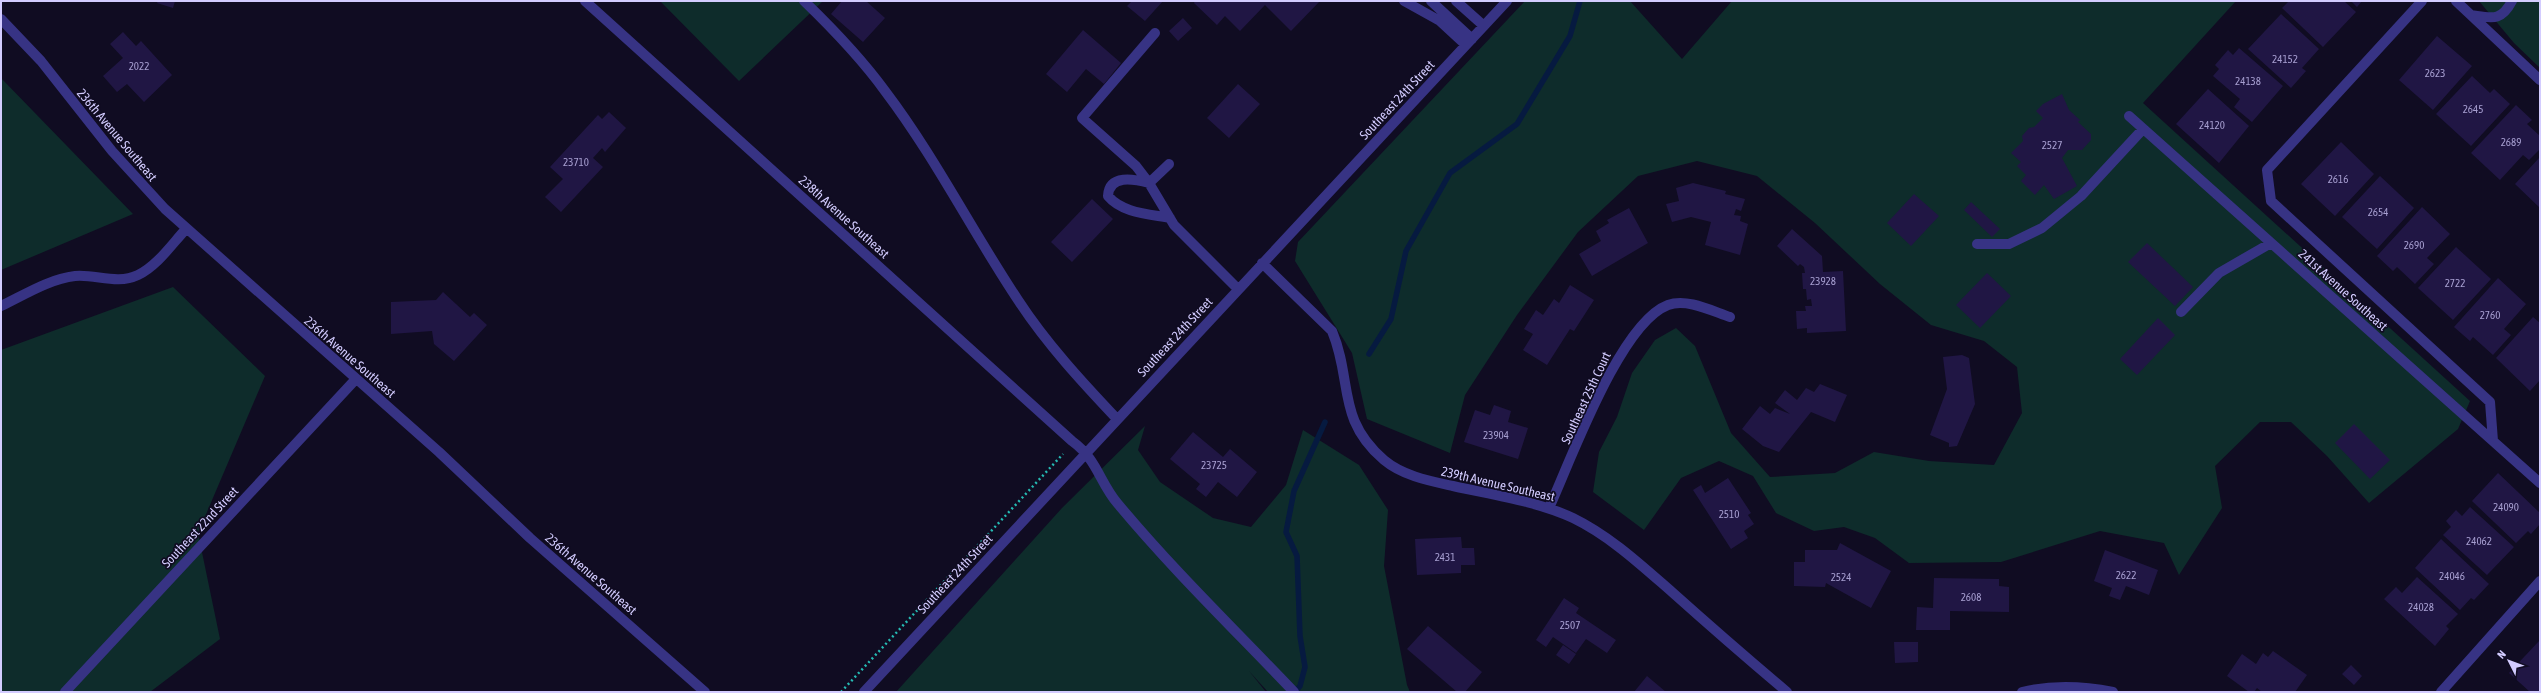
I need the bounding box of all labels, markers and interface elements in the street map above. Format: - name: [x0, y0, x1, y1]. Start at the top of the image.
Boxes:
- house number: 24152: [2272, 53, 2298, 65]
- street label: Southeast 24th Street: [1357, 57, 1438, 143]
- house number: 2022: [129, 60, 149, 72]
- house number: 2623: [2425, 67, 2445, 79]
- house number: 24138: [2235, 75, 2261, 87]
- street label: 236th Avenue Southeast: [74, 86, 160, 184]
- house number: 2645: [2463, 103, 2483, 115]
- house number: 24120: [2199, 119, 2225, 131]
- house number: 2689: [2501, 136, 2521, 148]
- house number: 2527: [2042, 139, 2062, 151]
- house number: 23710: [563, 156, 589, 168]
- street label: 238th Avenue Southeast: [796, 173, 892, 262]
- house number: 2616: [2328, 173, 2348, 185]
- house number: 2654: [2368, 206, 2388, 218]
- house number: 2690: [2404, 239, 2424, 251]
- street label: 241st Avenue Southeast: [2295, 246, 2391, 334]
- house number: 23928: [1810, 275, 1836, 287]
- house number: 2722: [2445, 277, 2465, 289]
- street label: Southeast 24th Street: [1135, 294, 1216, 380]
- house number: 2760: [2480, 309, 2500, 321]
- street label: 236th Avenue Southeast: [301, 313, 399, 401]
- street label: Southeast 25th Court: [1558, 349, 1614, 446]
- house number: 23904: [1483, 429, 1509, 441]
- house number: 23725: [1201, 459, 1227, 471]
- street label: 239th Avenue Southeast: [1440, 464, 1556, 504]
- street label: Southeast 22nd Street: [159, 483, 241, 570]
- house number: 24090: [2493, 501, 2519, 513]
- house number: 2510: [1719, 508, 1739, 520]
- street label: 236th Avenue Southeast: [542, 530, 640, 618]
- street label: Southeast 24th Street: [915, 531, 996, 617]
- house number: 24062: [2466, 535, 2492, 547]
- house number: 2431: [1435, 551, 1455, 563]
- house number: 2622: [2116, 569, 2136, 581]
- house number: 24046: [2439, 570, 2465, 582]
- house number: 2524: [1831, 571, 1851, 583]
- house number: 2608: [1961, 591, 1981, 603]
- house number: 24028: [2408, 601, 2434, 613]
- house number: 2507: [1560, 619, 1580, 631]
- north arrow: [2489, 641, 2529, 681]
- text: N: [2495, 648, 2508, 661]

